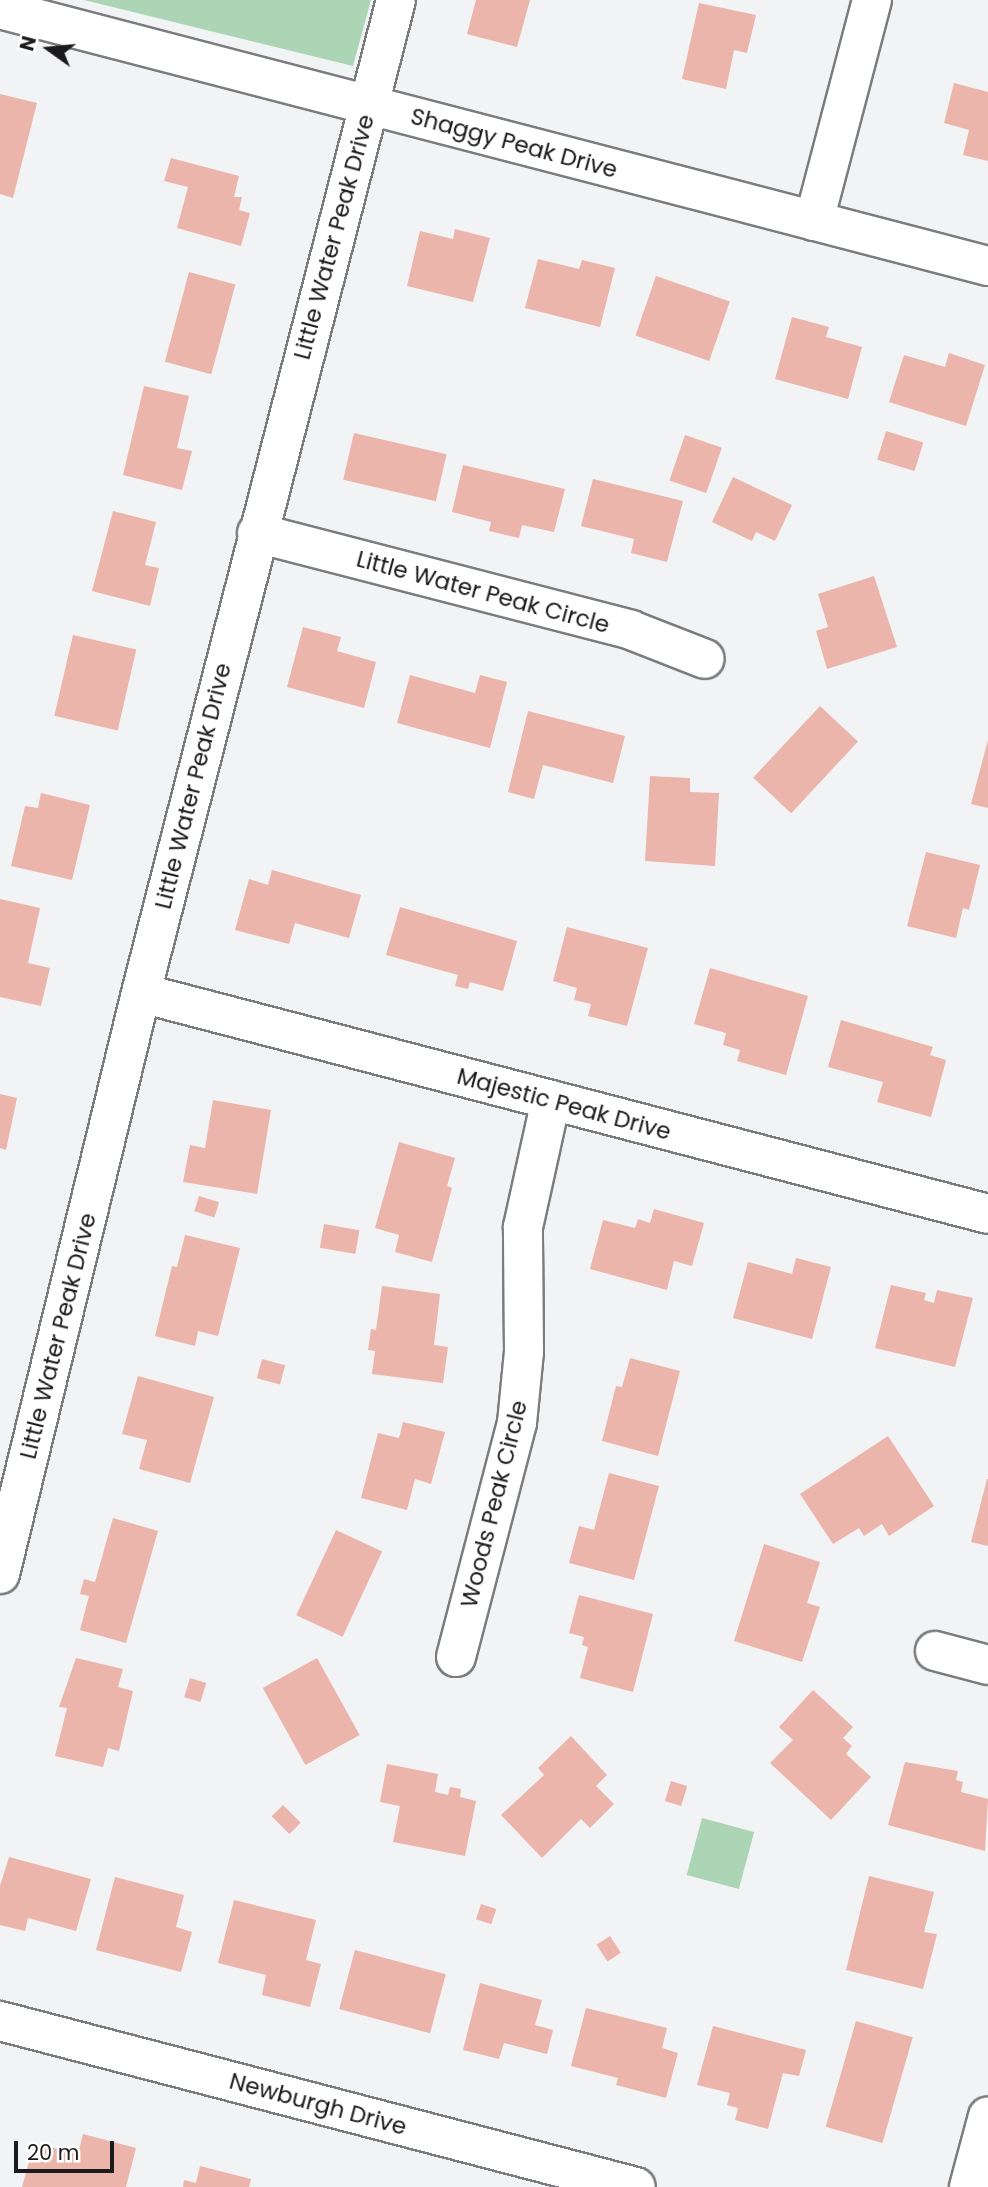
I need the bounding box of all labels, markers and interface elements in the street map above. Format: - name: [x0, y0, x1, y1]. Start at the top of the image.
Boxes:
- north arrow: [14, 14, 84, 84]
- text: N: [13, 33, 43, 54]
- street label: Shaggy Peak Drive: [408, 102, 620, 184]
- street label: Little Water Peak Drive: [288, 111, 380, 363]
- street label: Little Water Peak Circle: [354, 545, 612, 639]
- street label: Little Water Peak Drive: [149, 660, 237, 912]
- street label: Majestic Peak Drive: [454, 1062, 674, 1146]
- street label: Little Water Peak Drive: [14, 1210, 102, 1462]
- street label: Woods Peak Circle: [455, 1398, 533, 1610]
- street label: Newburgh Drive: [226, 2067, 410, 2141]
- scale bar: [18, 2128, 117, 2172]
- text: 20 m: [27, 2138, 80, 2167]

